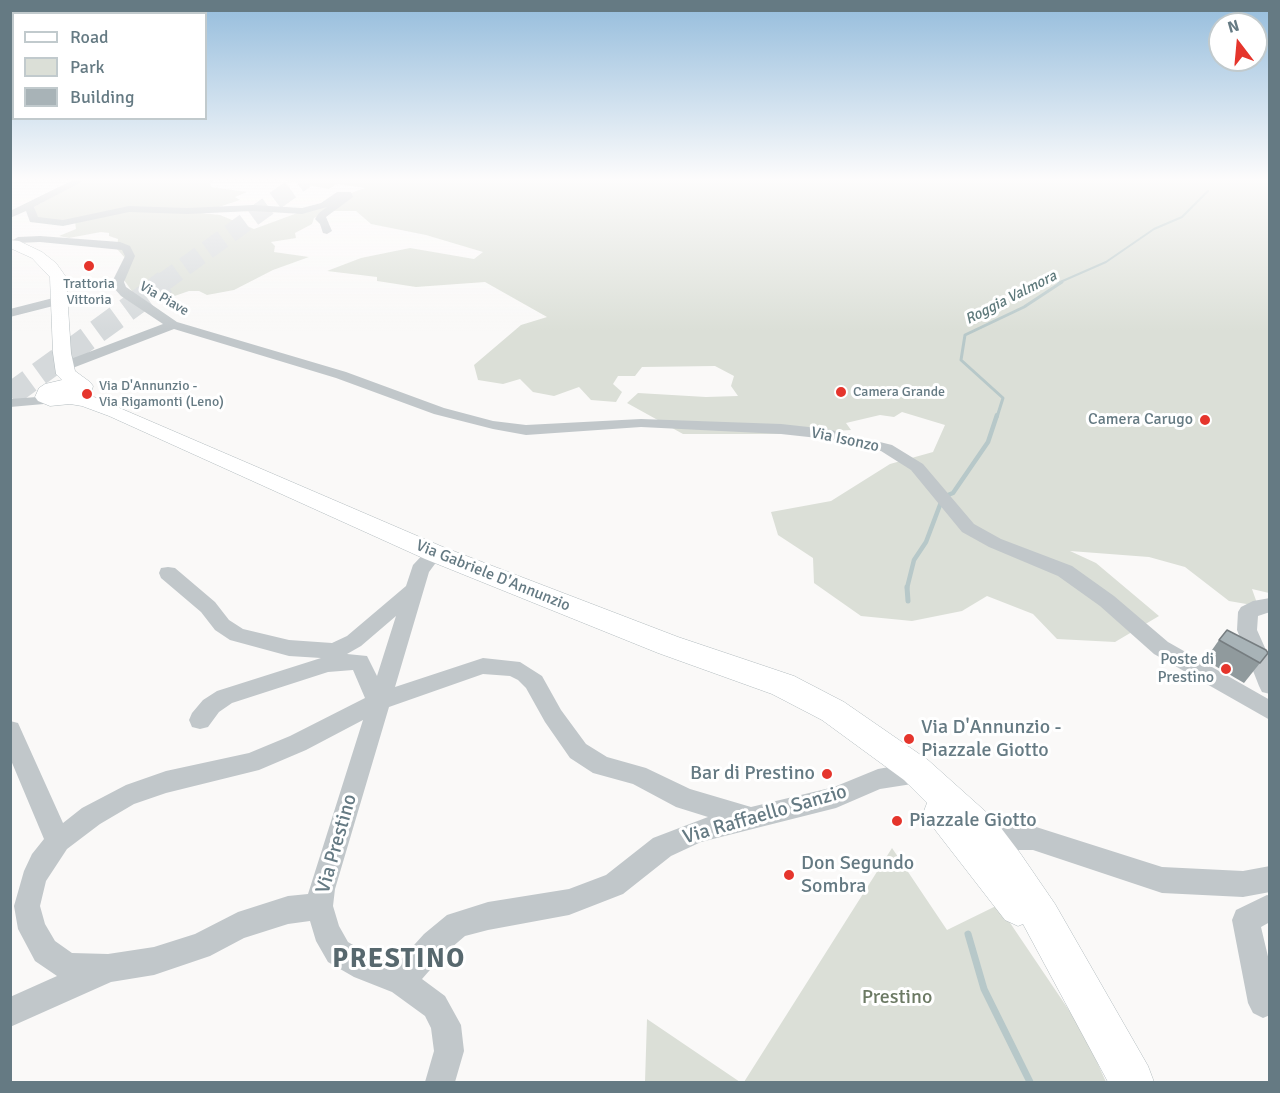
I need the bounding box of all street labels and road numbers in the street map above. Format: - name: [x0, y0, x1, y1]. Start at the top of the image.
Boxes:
- street label: Via Piave: [136, 278, 192, 320]
- street label: Via Isonzo: [809, 423, 881, 457]
- street label: Via Gabriele D'Annunzio: [413, 536, 573, 616]
- street label: Via Raffaello Sanzio: [680, 780, 850, 850]
- street label: Via Prestino: [311, 792, 363, 896]

